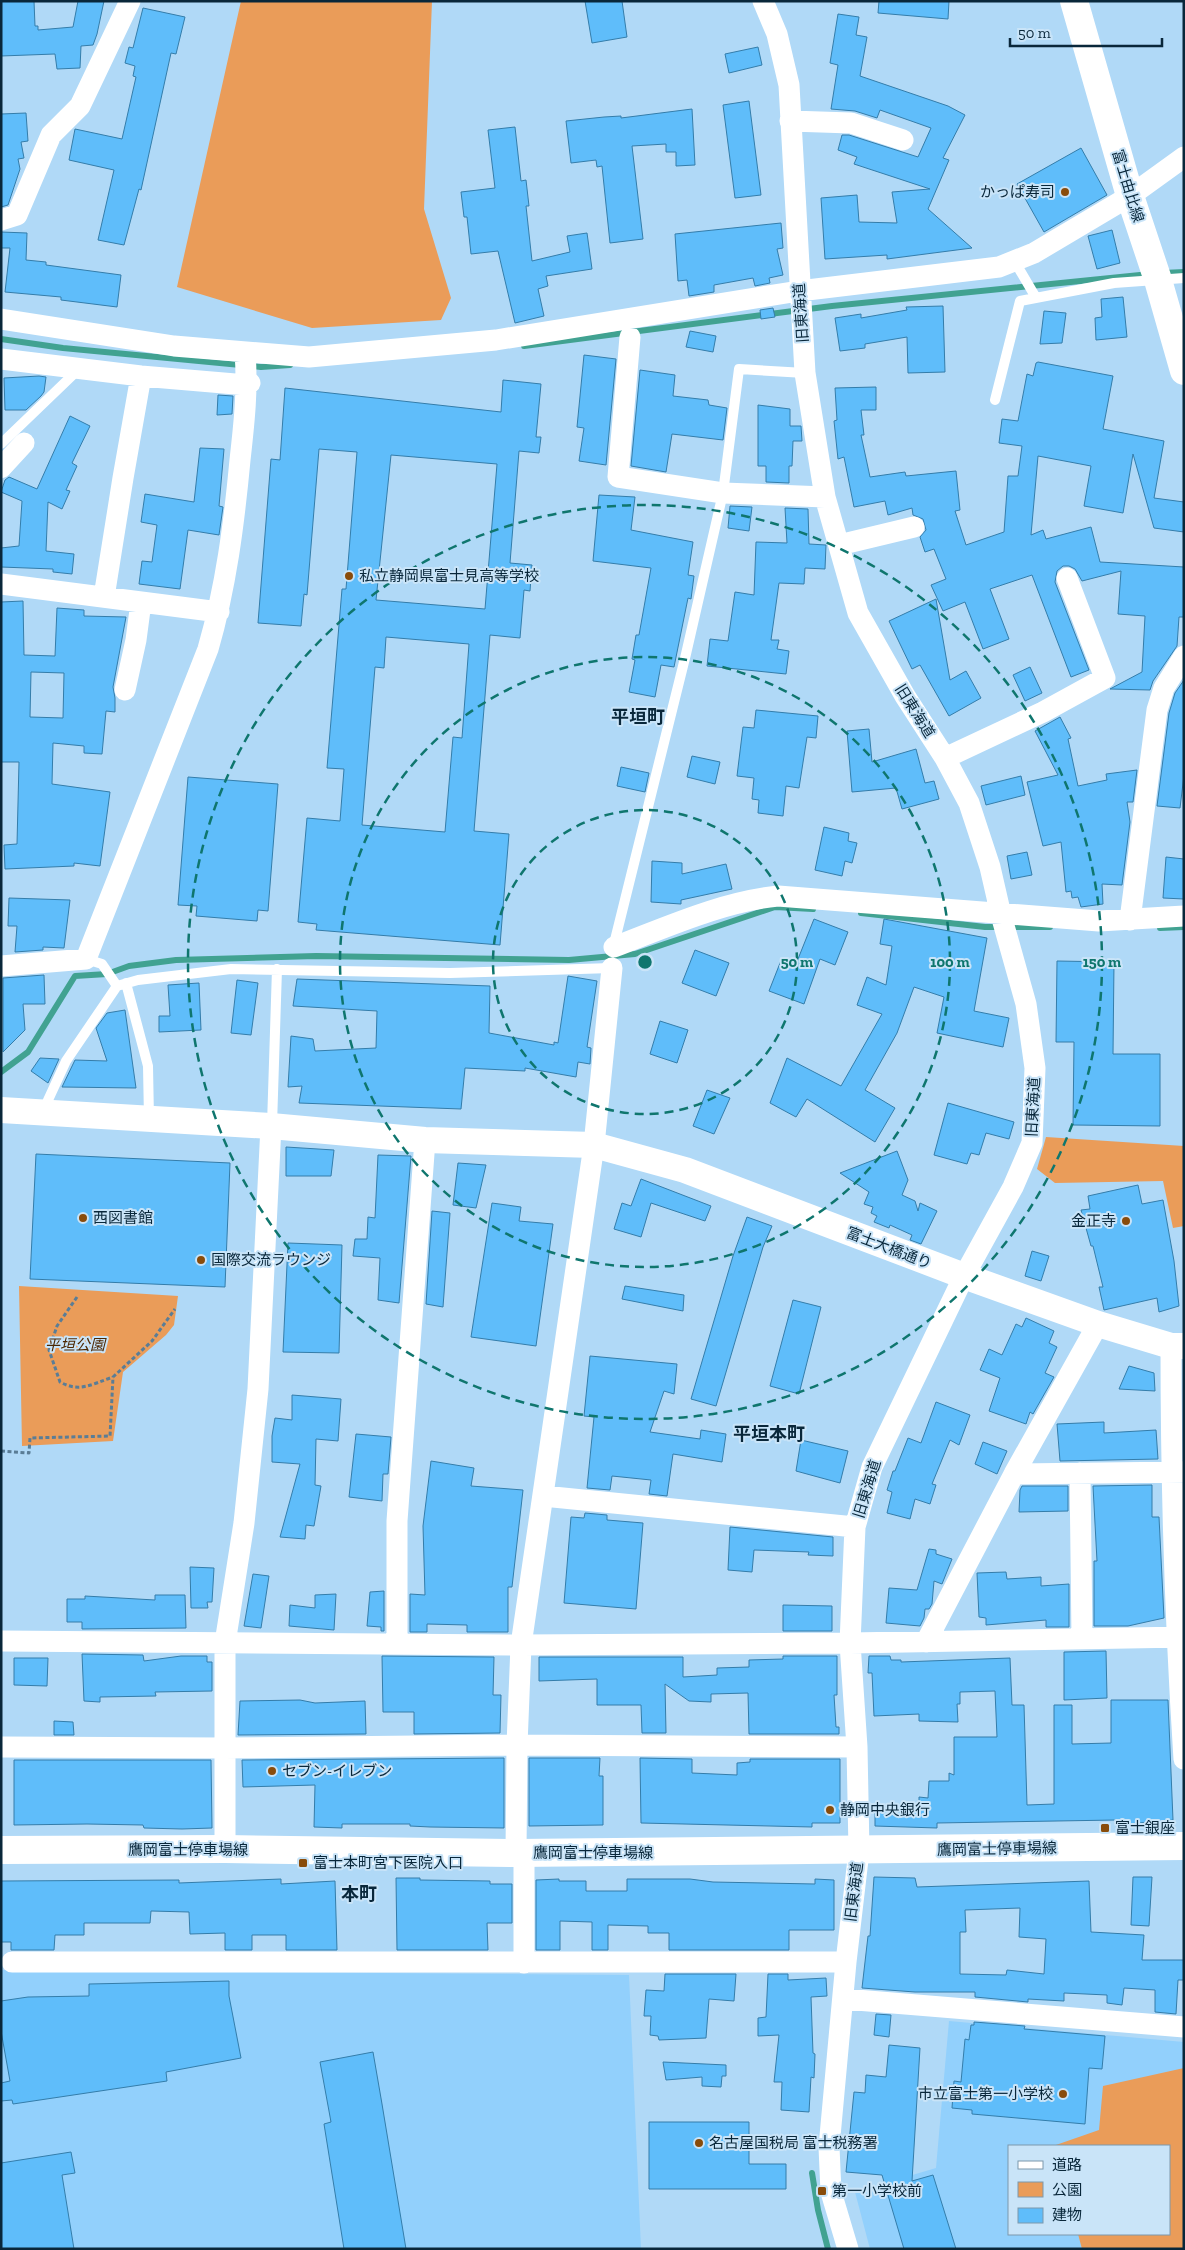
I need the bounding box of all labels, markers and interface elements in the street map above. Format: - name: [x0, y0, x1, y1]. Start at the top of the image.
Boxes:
- scale bar: [1010, 15, 1162, 47]
- text: 50 m: [1018, 24, 1051, 42]
- street label: 富士由比線: [1108, 147, 1148, 225]
- place label: かっぱ寿司: [980, 183, 1055, 201]
- marker: かっぱ寿司: [1059, 186, 1071, 198]
- street label: 旧東海道: [790, 282, 812, 344]
- place label: 私立静岡県富士見高等学校: [359, 567, 539, 585]
- marker: 私立静岡県富士見高等学校: [343, 570, 355, 582]
- street label: 旧東海道: [891, 681, 939, 741]
- district label: 平垣町: [611, 706, 665, 728]
- centre of rings: [636, 953, 654, 971]
- text: 50 m: [781, 953, 813, 971]
- text: 100 m: [930, 953, 970, 971]
- text: 150 m: [1083, 953, 1121, 971]
- street label: 旧東海道: [1022, 1077, 1044, 1137]
- place label: 西図書館: [93, 1209, 153, 1227]
- marker: 西図書館: [77, 1212, 89, 1224]
- place label: 金正寺: [1071, 1212, 1116, 1230]
- marker: 金正寺: [1120, 1215, 1132, 1227]
- street label: 富士大橋通り: [844, 1223, 934, 1273]
- place label: 国際交流ラウンジ: [211, 1251, 331, 1269]
- marker: 国際交流ラウンジ: [195, 1254, 207, 1266]
- park label: 平垣公園: [45, 1336, 107, 1354]
- district label: 平垣本町: [733, 1423, 805, 1445]
- street label: 旧東海道: [850, 1458, 884, 1520]
- place label: セブン-イレブン: [282, 1762, 392, 1780]
- marker: セブン-イレブン: [266, 1765, 278, 1777]
- place label: 静岡中央銀行: [840, 1801, 930, 1819]
- marker: 静岡中央銀行: [824, 1804, 836, 1816]
- place label: 富士銀座: [1115, 1819, 1175, 1837]
- marker: 富士銀座: [1099, 1822, 1111, 1834]
- street label: 鷹岡富士停車場線: [937, 1839, 1057, 1859]
- street label: 鷹岡富士停車場線: [128, 1841, 248, 1859]
- street label: 鷹岡富士停車場線: [533, 1844, 653, 1862]
- place label: 富士本町宮下医院入口: [313, 1854, 463, 1872]
- marker: 富士本町宮下医院入口: [297, 1857, 309, 1869]
- street label: 旧東海道: [841, 1861, 867, 1923]
- district label: 本町: [341, 1883, 377, 1905]
- place label: 市立富士第一小学校: [918, 2085, 1053, 2103]
- marker: 市立富士第一小学校: [1057, 2088, 1069, 2100]
- place label: 名古屋国税局 富士税務署: [709, 2134, 877, 2152]
- marker: 名古屋国税局 富士税務署: [693, 2137, 705, 2149]
- legend: [1008, 2145, 1170, 2235]
- text: 道路: [1052, 2156, 1082, 2174]
- text: 公園: [1052, 2181, 1082, 2199]
- place label: 第一小学校前: [832, 2182, 922, 2200]
- marker: 第一小学校前: [816, 2185, 828, 2197]
- text: 建物: [1052, 2206, 1082, 2224]

